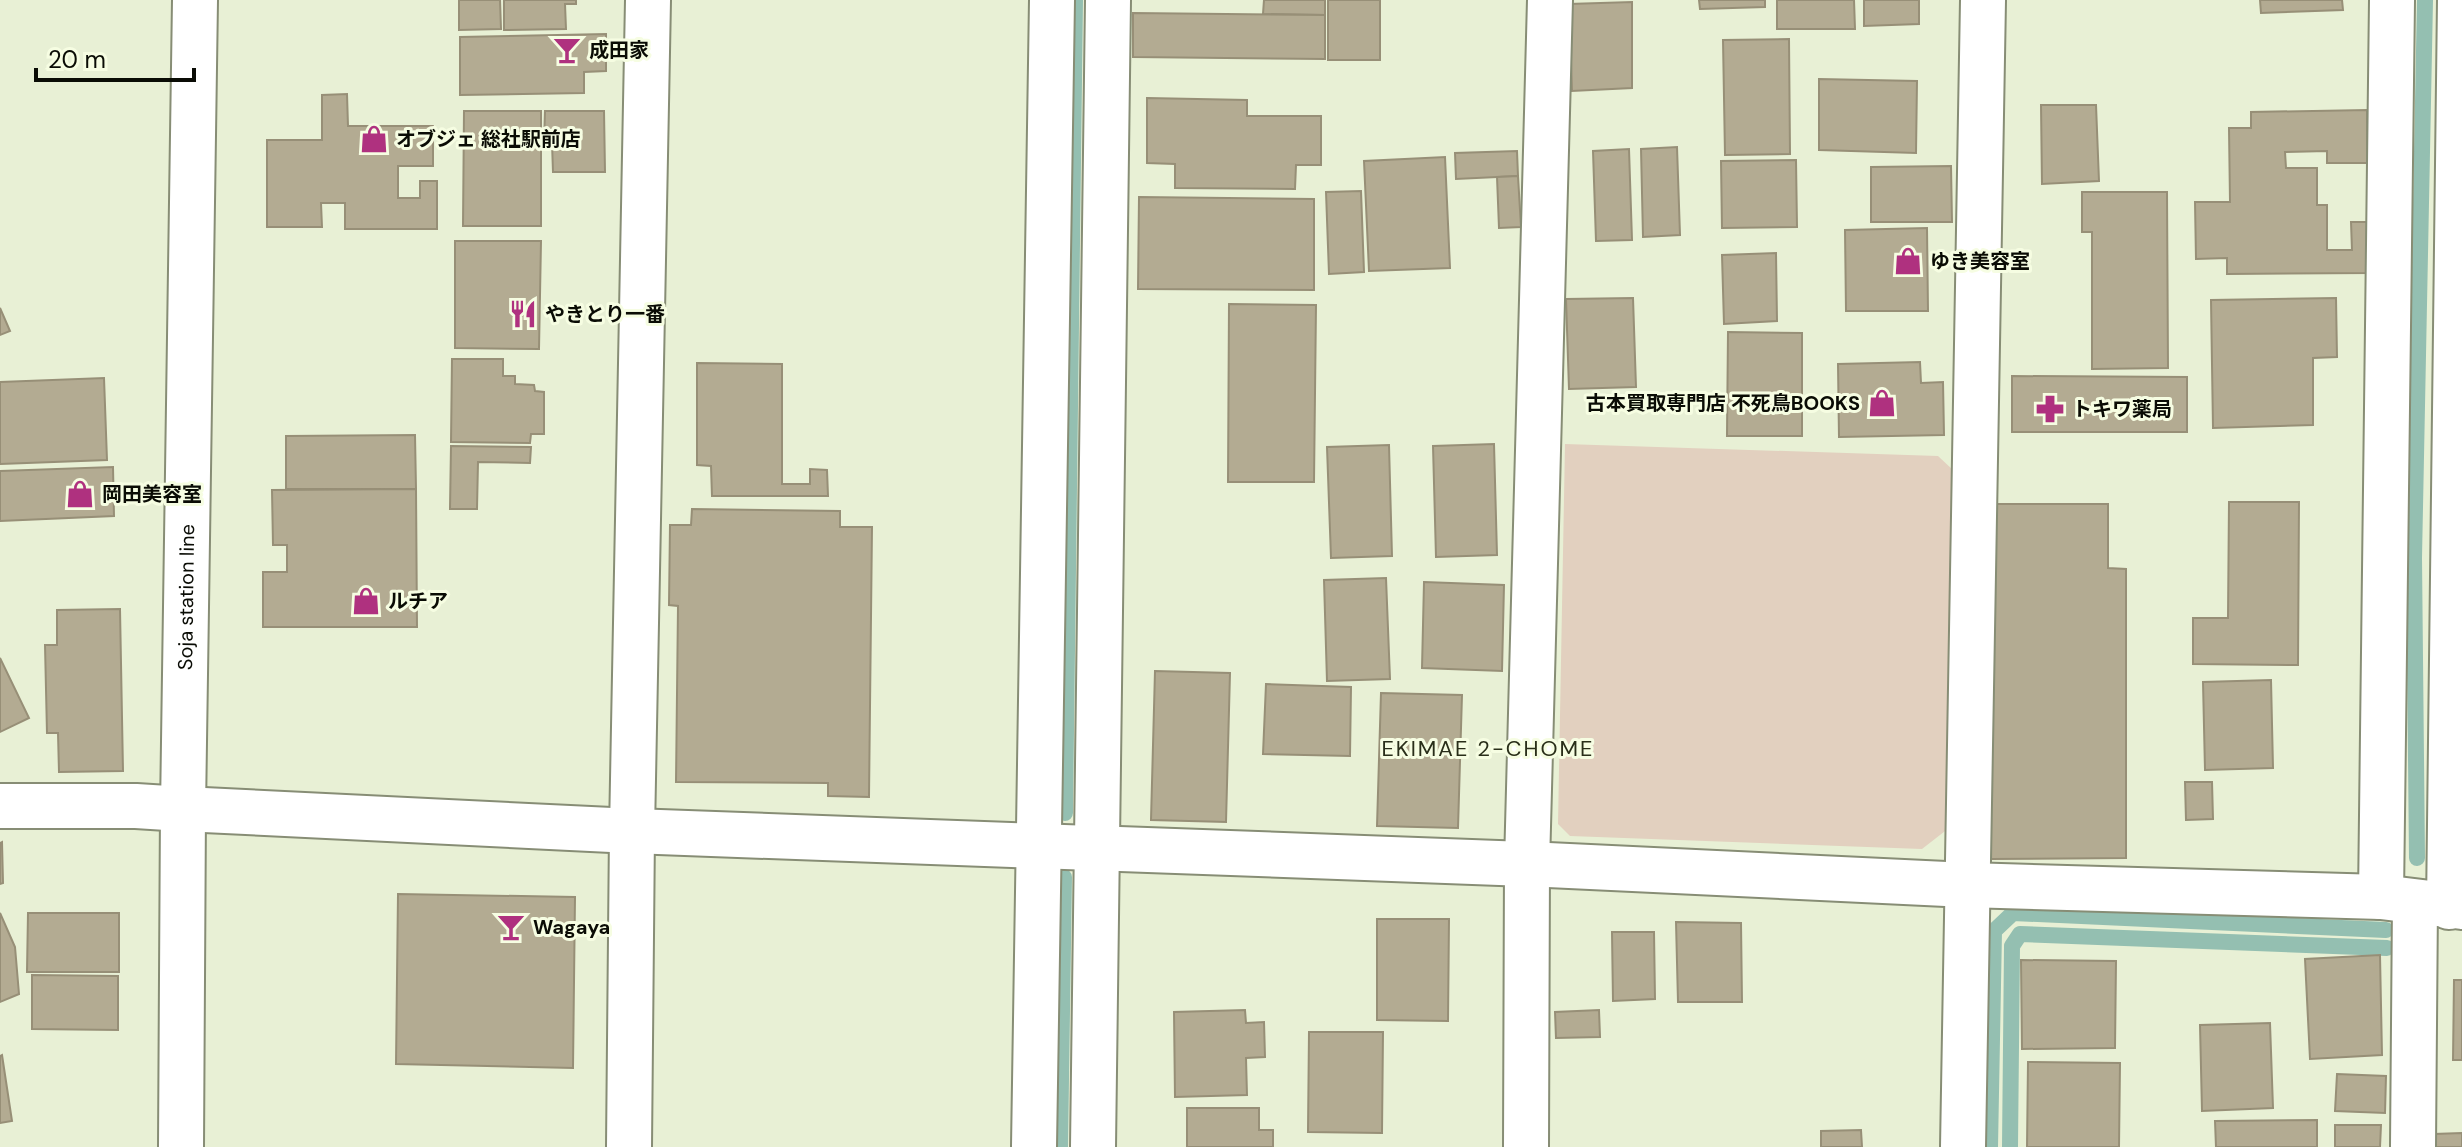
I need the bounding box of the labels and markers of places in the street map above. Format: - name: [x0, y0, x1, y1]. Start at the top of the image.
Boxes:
- bar icon: 成田家: [552, 35, 582, 65]
- place label: 成田家: [589, 37, 649, 63]
- shop icon: オブジェ 総社駅前店: [359, 124, 389, 154]
- place label: オブジェ 総社駅前店: [396, 126, 581, 152]
- shop icon: ゆき美容室: [1893, 246, 1923, 276]
- place label: ゆき美容室: [1930, 248, 2030, 274]
- restaurant icon: やきとり一番: [508, 299, 538, 329]
- place label: やきとり一番: [545, 301, 665, 327]
- shop icon: 古本買取専門店 不死鳥BOOKS: [1867, 388, 1897, 418]
- place label: 古本買取専門店 不死鳥BOOKS: [1586, 390, 1860, 416]
- pharmacy icon: トキワ薬局: [2035, 394, 2065, 424]
- place label: トキワ薬局: [2072, 396, 2172, 422]
- shop icon: 岡田美容室: [65, 479, 95, 509]
- place label: 岡田美容室: [102, 481, 202, 507]
- shop icon: ルチア: [351, 586, 381, 616]
- place label: ルチア: [388, 588, 448, 614]
- bar icon: Wagaya: [496, 912, 526, 942]
- place label: Wagaya: [533, 914, 610, 940]

